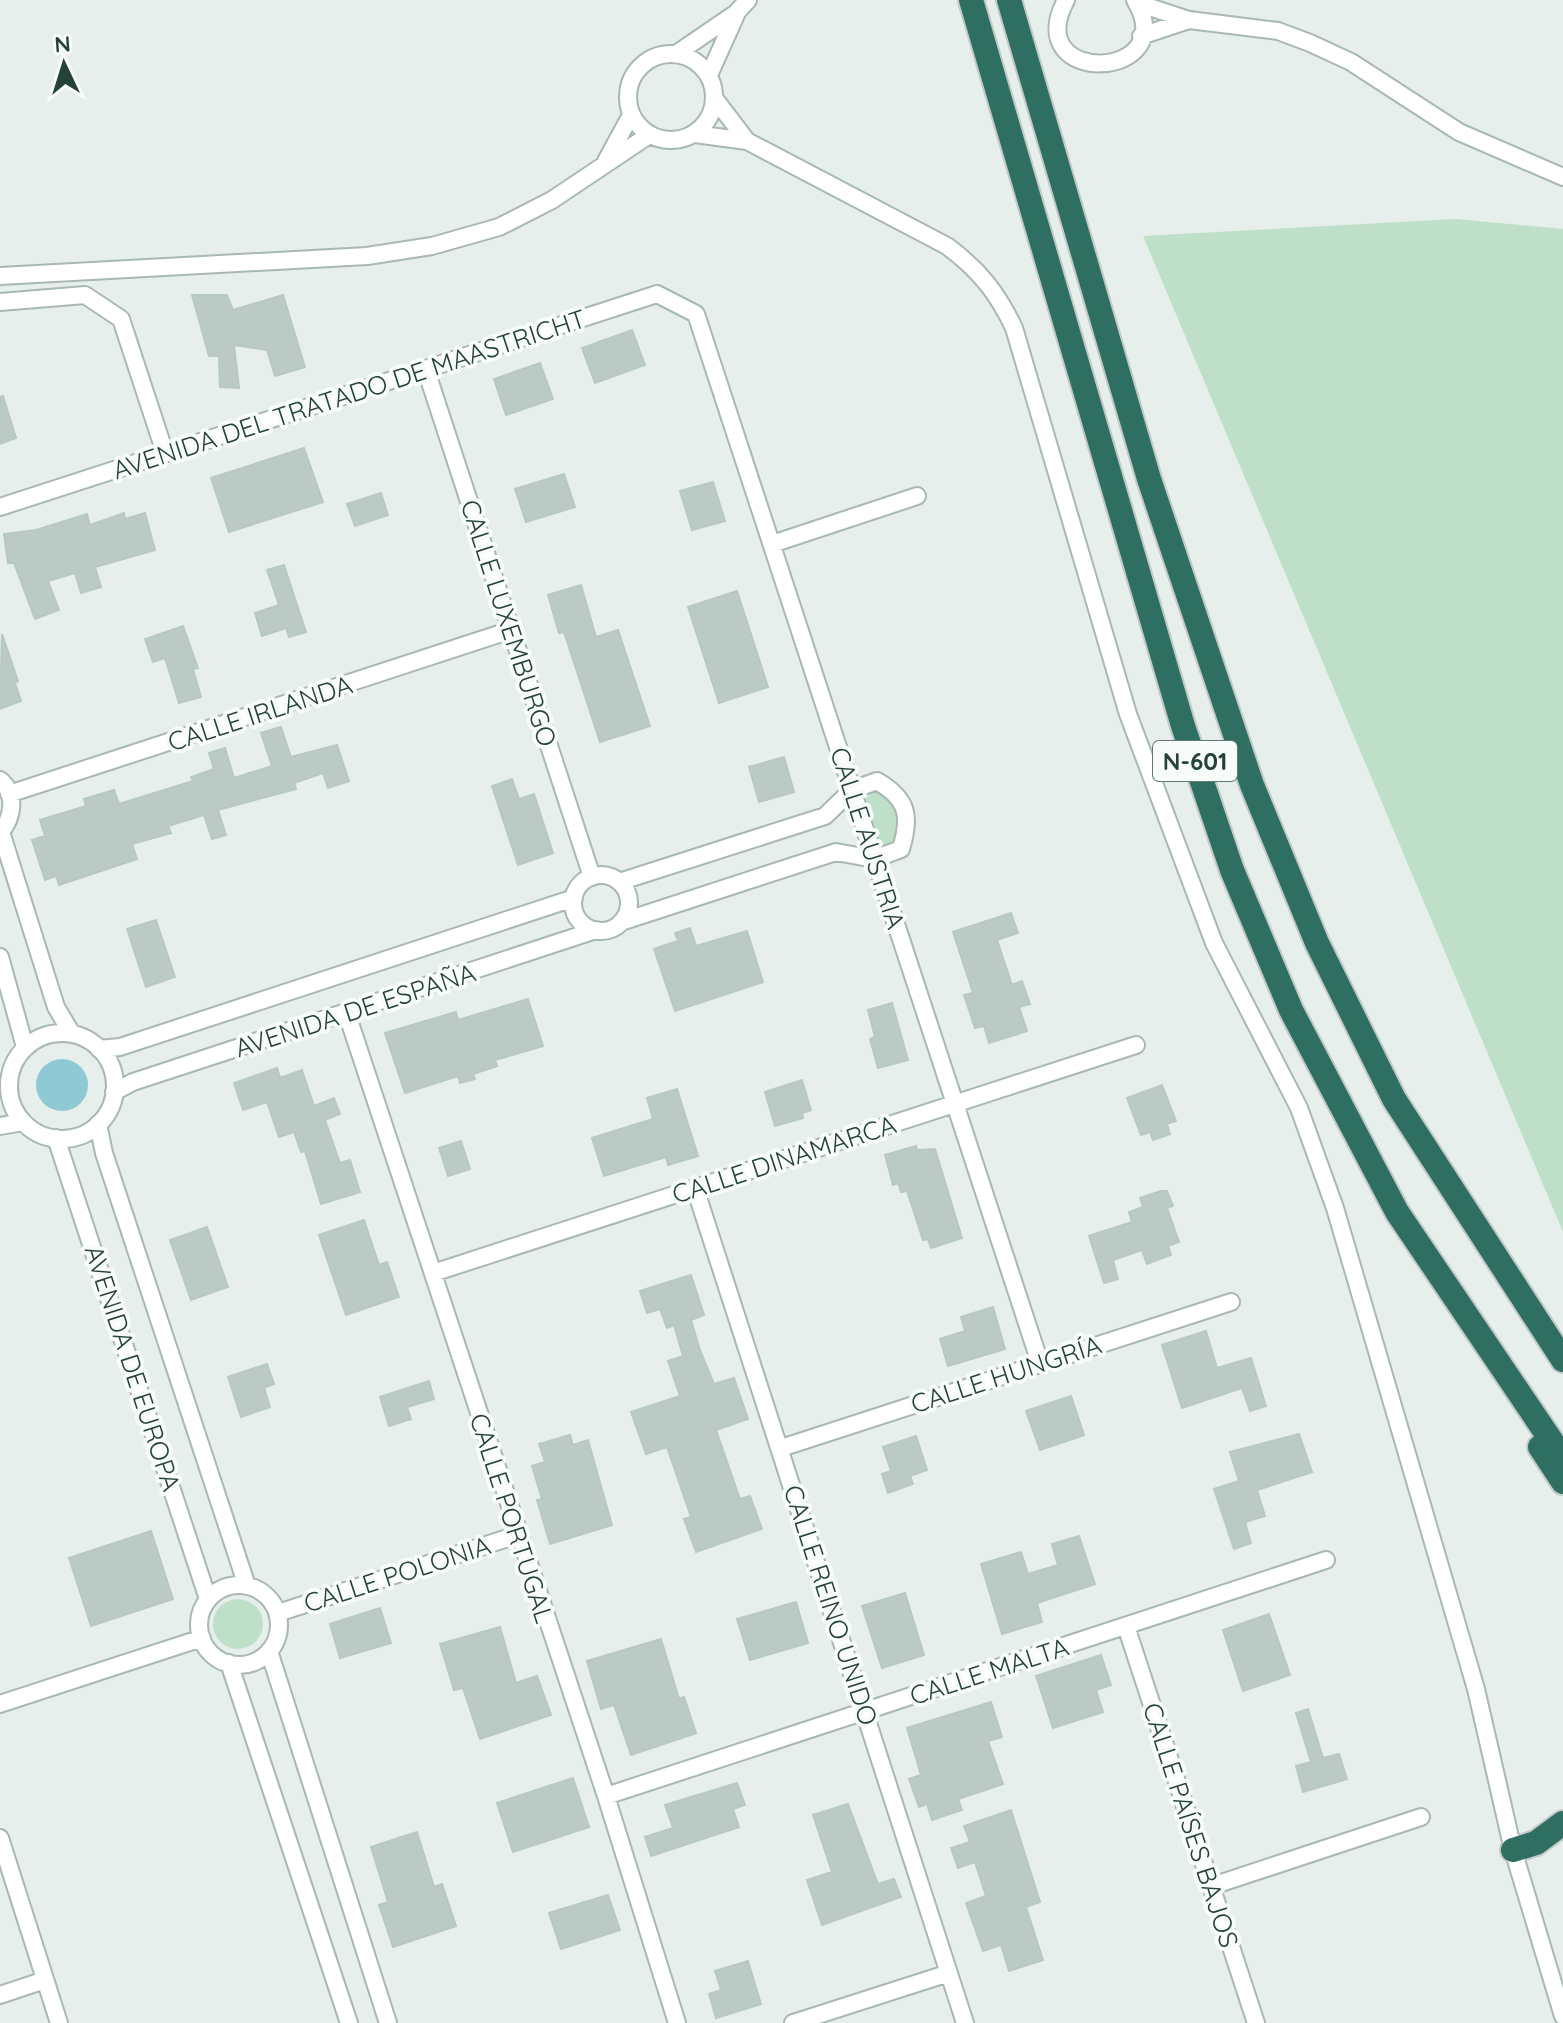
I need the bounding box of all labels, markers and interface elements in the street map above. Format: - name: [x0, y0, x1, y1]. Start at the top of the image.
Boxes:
- north arrow: [24, 24, 104, 104]
- text: N: [54, 30, 72, 59]
- street label: AVENIDA DEL TRATADO DE MAASTRICHT: [108, 302, 590, 486]
- street label: CALLE LUXEMBURGO: [454, 495, 564, 751]
- street label: CALLE IRLANDA: [163, 668, 357, 758]
- road number: N-601: [1153, 741, 1237, 781]
- street label: CALLE AUSTRIA: [823, 743, 913, 933]
- street label: AVENIDA DE ESPAÑA: [230, 955, 480, 1065]
- street label: CALLE DINAMARCA: [668, 1107, 900, 1211]
- street label: AVENIDA DE EUROPA: [78, 1241, 188, 1495]
- street label: CALLE HUNGRÍA: [907, 1328, 1106, 1420]
- street label: CALLE PORTUGAL: [463, 1409, 562, 1627]
- street label: CALLE REINO UNIDO: [777, 1481, 885, 1729]
- street label: CALLE POLONIA: [299, 1528, 495, 1620]
- street label: CALLE MALTA: [905, 1630, 1073, 1712]
- street label: CALLE PAÍSES BAJOS: [1136, 1698, 1246, 1952]

